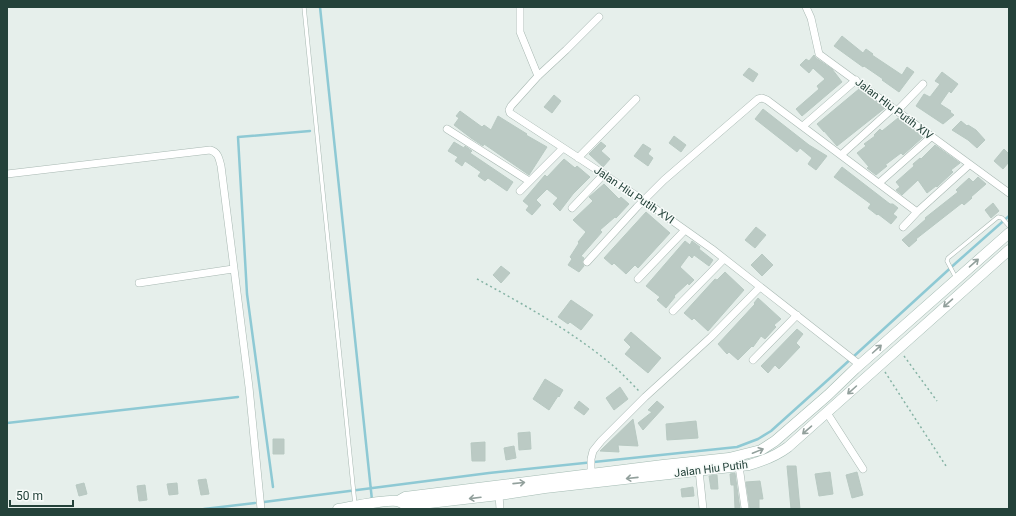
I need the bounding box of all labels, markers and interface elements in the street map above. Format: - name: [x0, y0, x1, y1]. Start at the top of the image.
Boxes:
- street label: Jalan Hiu Putih XIV: [853, 76, 935, 142]
- street label: Jalan Hiu Putih XVI: [591, 163, 677, 227]
- one-way arrow: [969, 259, 979, 268]
- one-way arrow: [943, 299, 953, 308]
- one-way arrow: [872, 344, 882, 354]
- one-way arrow: [846, 386, 857, 395]
- one-way arrow: [801, 426, 812, 435]
- one-way arrow: [752, 446, 764, 454]
- street label: Jalan Hiu Putih: [673, 458, 749, 480]
- one-way arrow: [626, 474, 639, 482]
- one-way arrow: [512, 479, 525, 486]
- scale bar: [10, 482, 73, 508]
- text: 50 m: [16, 489, 43, 503]
- one-way arrow: [469, 494, 482, 502]

